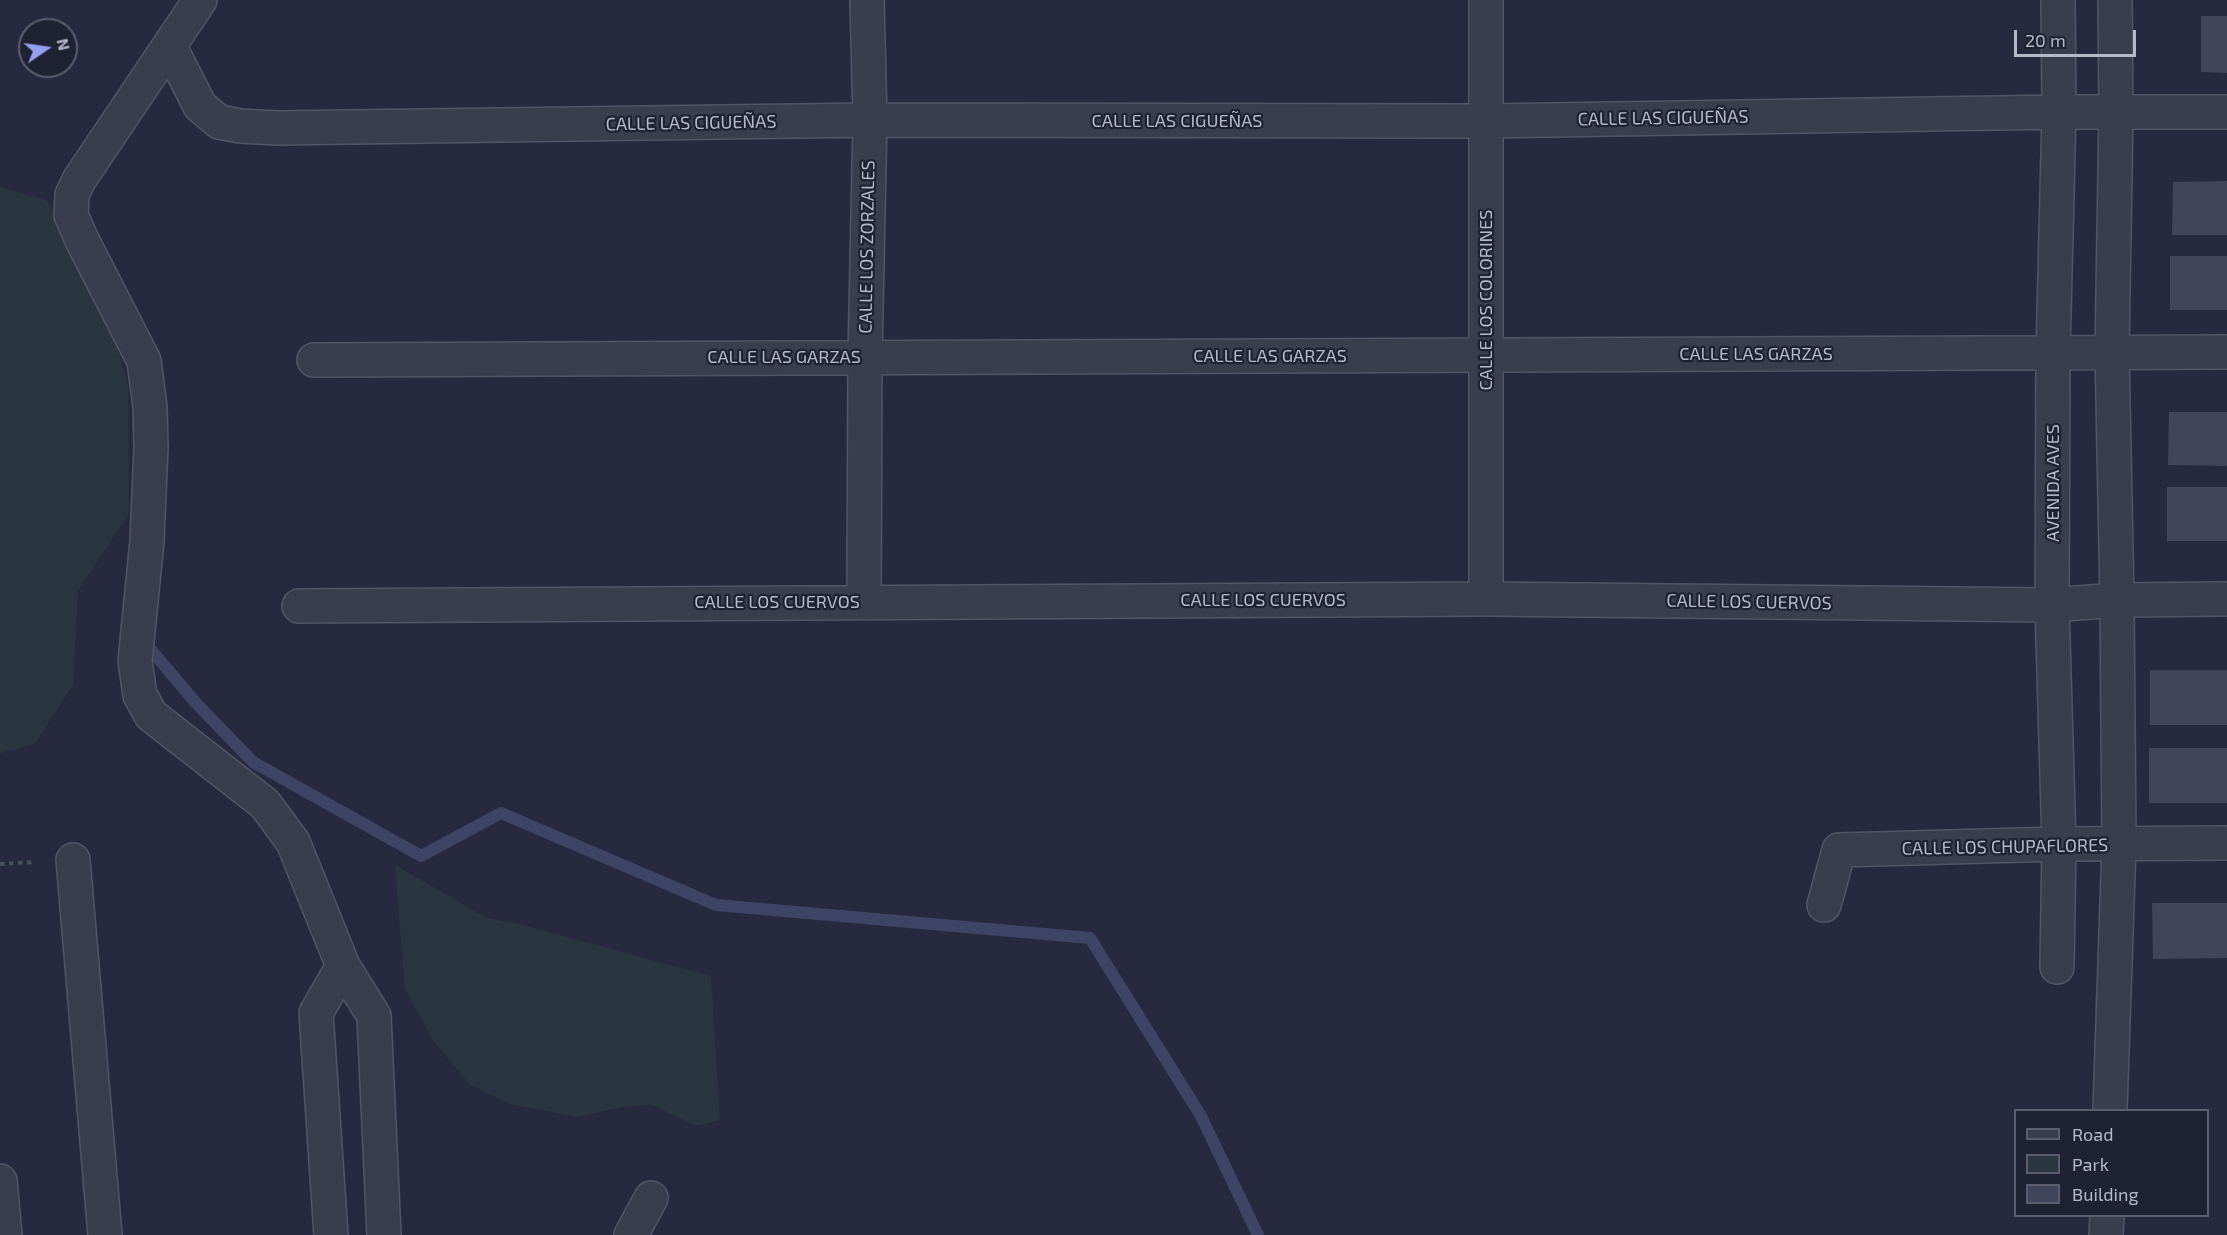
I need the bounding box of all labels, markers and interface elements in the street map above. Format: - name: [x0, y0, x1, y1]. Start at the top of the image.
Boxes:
- north arrow: [18, 18, 78, 78]
- scale bar: [2017, 18, 2138, 56]
- text: 20 m: [2025, 29, 2066, 51]
- text: N: [54, 37, 75, 52]
- street label: CALLE LAS CIGUEÑAS: [1577, 106, 1749, 130]
- street label: CALLE LAS CIGUEÑAS: [1092, 110, 1262, 132]
- street label: CALLE LAS CIGUEÑAS: [605, 111, 777, 135]
- street label: CALLE LOS ZORZALES: [855, 160, 879, 334]
- street label: CALLE LOS COLORINES: [1475, 210, 1497, 390]
- street label: CALLE LAS GARZAS: [1679, 343, 1833, 365]
- street label: CALLE LAS GARZAS: [1193, 345, 1347, 367]
- street label: CALLE LAS GARZAS: [707, 346, 861, 368]
- street label: AVENIDA AVES: [2042, 424, 2064, 542]
- street label: CALLE LOS CUERVOS: [1180, 589, 1346, 611]
- street label: CALLE LOS CUERVOS: [1666, 590, 1832, 614]
- street label: CALLE LOS CUERVOS: [694, 591, 860, 613]
- street label: CALLE LOS CHUPAFLORES: [1902, 834, 2108, 860]
- legend: [2014, 1109, 2209, 1217]
- text: Road: [2072, 1123, 2113, 1145]
- text: Park: [2072, 1153, 2109, 1175]
- text: Building: [2072, 1183, 2139, 1205]

